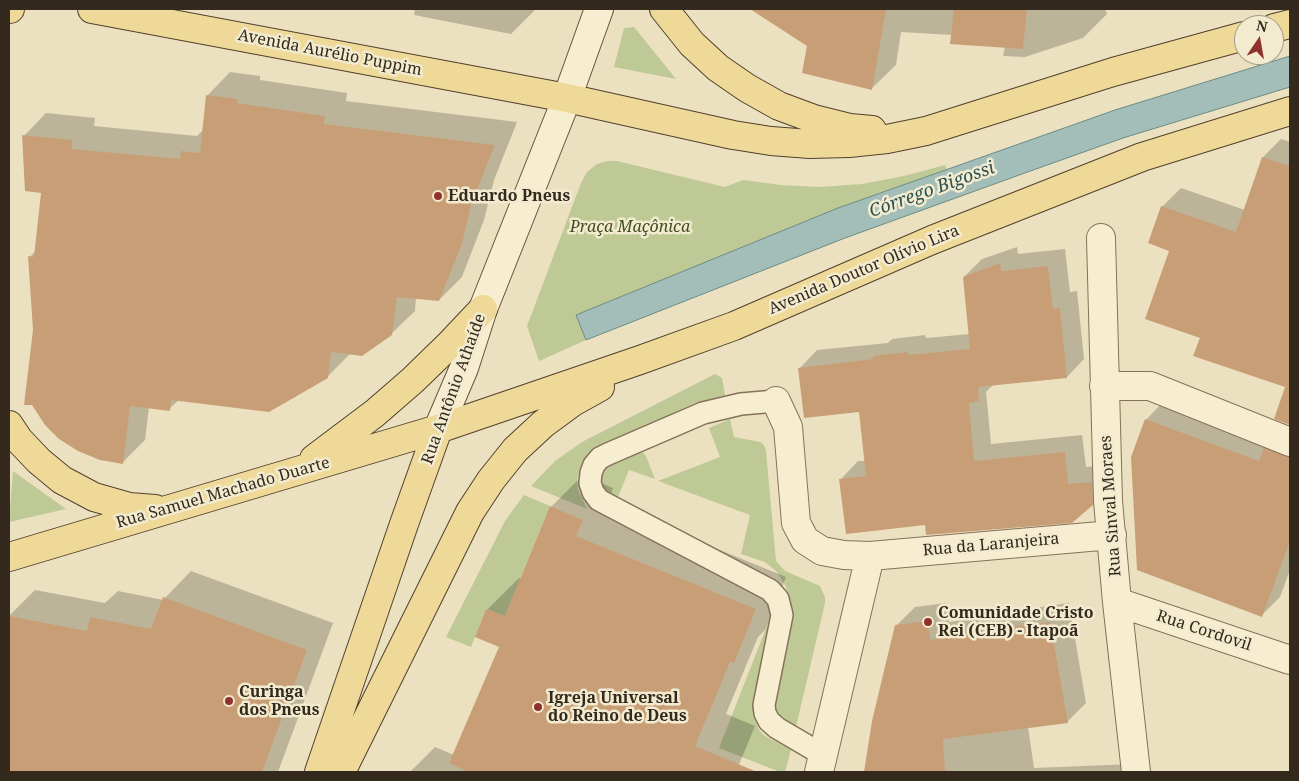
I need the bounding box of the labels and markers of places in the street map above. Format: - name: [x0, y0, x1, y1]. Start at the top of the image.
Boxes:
- place label: Eduardo Pneus: [448, 186, 570, 206]
- marker: Eduardo Pneus: [432, 190, 444, 202]
- place label: Comunidade Cristo Rei (CEB) - Itapoã: [938, 603, 1094, 641]
- marker: Comunidade Cristo Rei (CEB) - Itapoã: [922, 616, 934, 628]
- place label: Curinga dos Pneus: [239, 682, 319, 720]
- place label: Igreja Universal do Reino de Deus: [548, 688, 687, 726]
- marker: Curinga dos Pneus: [223, 695, 235, 707]
- marker: Igreja Universal do Reino de Deus: [532, 701, 544, 713]

